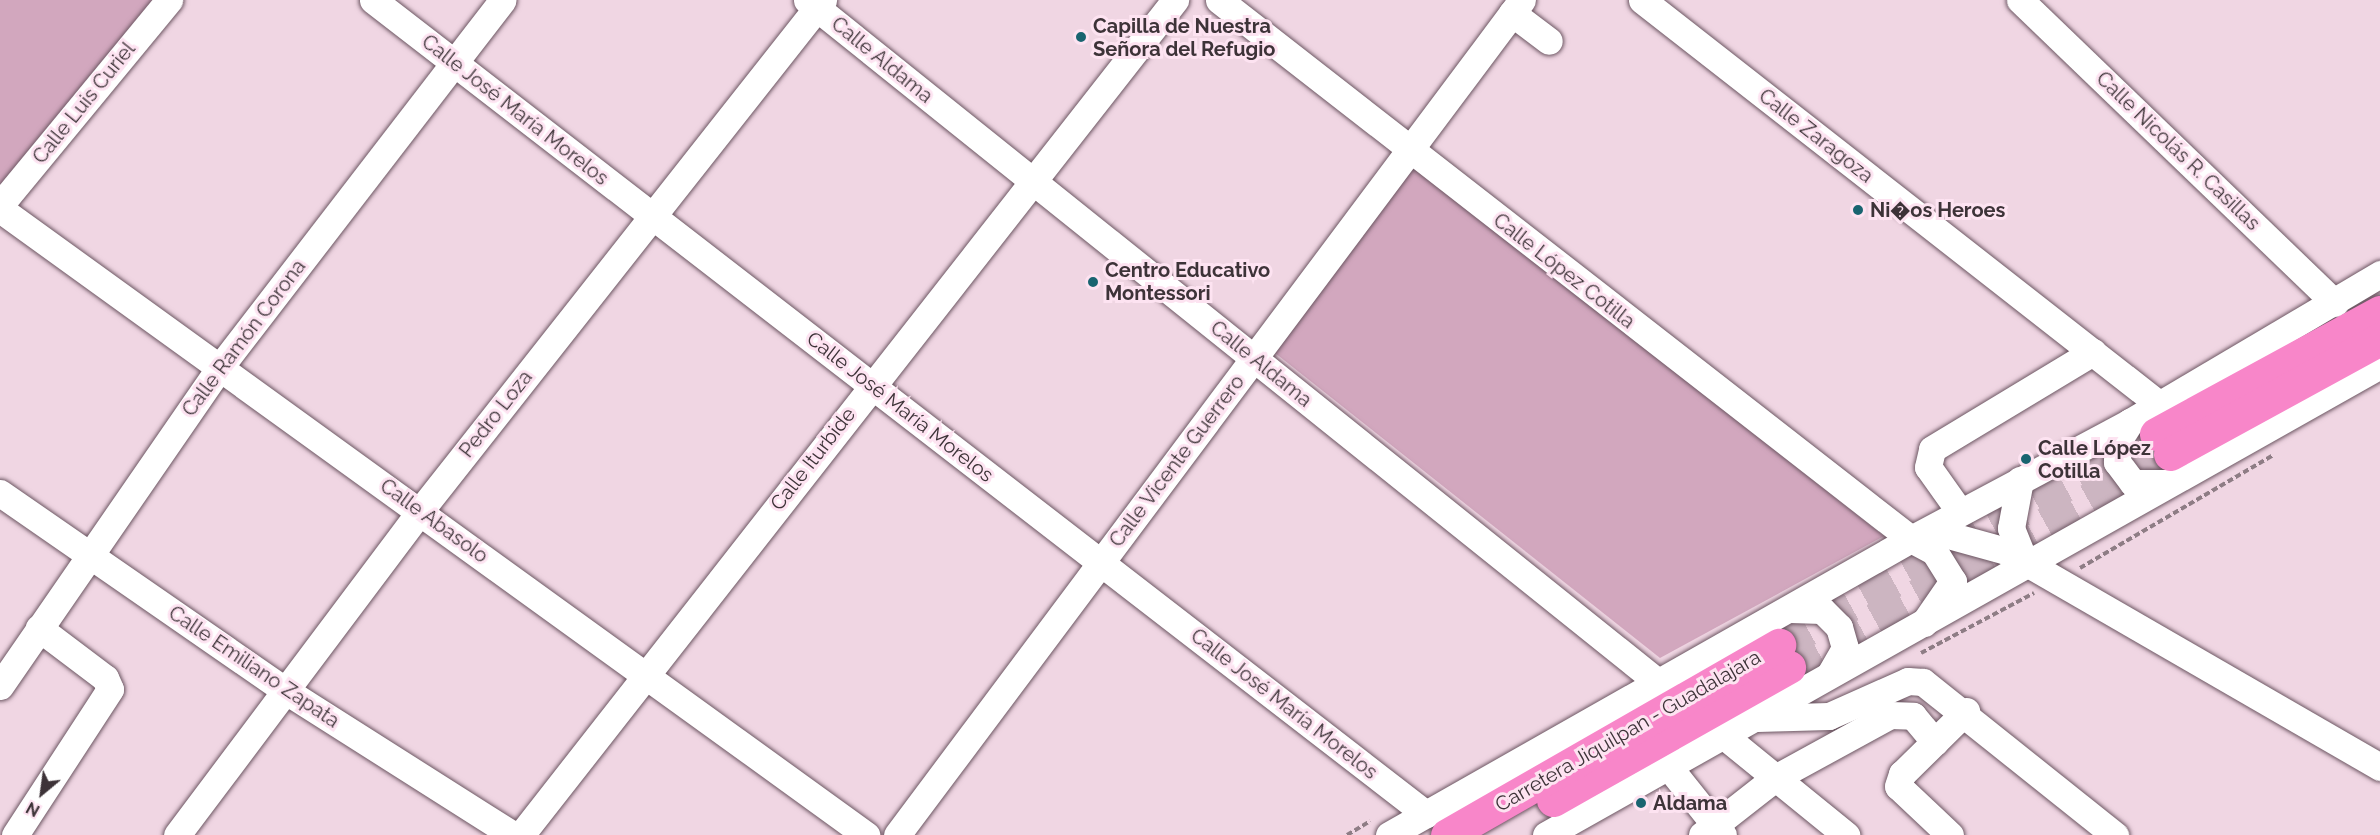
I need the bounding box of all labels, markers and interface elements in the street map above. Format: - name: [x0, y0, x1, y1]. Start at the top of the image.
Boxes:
- street label: Calle Aldama: [826, 12, 938, 108]
- place label: Capilla de Nuestra Señora del Refugio: [1093, 14, 1276, 61]
- street label: Calle José María Morelos: [417, 30, 613, 190]
- marker: Capilla de Nuestra Señora del Refugio: [1074, 30, 1088, 44]
- street label: Calle Luis Curiel: [28, 38, 140, 168]
- street label: Calle Nicolás R. Casillas: [2091, 67, 2265, 235]
- street label: Calle Zaragoza: [1754, 84, 1878, 188]
- place label: Ni�os Heroes: [1870, 198, 2005, 222]
- marker: Ni�os Heroes: [1851, 203, 1865, 217]
- street label: Calle López Cotilla: [1489, 208, 1639, 334]
- street label: Calle Ramón Corona: [177, 255, 311, 421]
- place label: Centro Educativo Montessori: [1105, 258, 1270, 305]
- marker: Centro Educativo Montessori: [1086, 275, 1100, 289]
- street label: Calle Aldama: [1205, 316, 1317, 412]
- street label: Calle José María Morelos: [802, 327, 998, 487]
- street label: Pedro Loza: [455, 366, 537, 462]
- street label: Calle Vicente Guerrero: [1104, 370, 1250, 552]
- street label: Calle Iturbide: [765, 403, 861, 515]
- place label: Calle López Cotilla: [2038, 436, 2151, 483]
- marker: Calle López Cotilla: [2019, 452, 2033, 466]
- street label: Calle Abasolo: [375, 474, 493, 568]
- street label: Calle Emiliano Zapata: [164, 601, 344, 733]
- street label: Calle José María Morelos: [1186, 624, 1382, 784]
- street label: Carretera Jiquilpan - Guadalajara: [1491, 645, 1765, 817]
- north arrow: [12, 763, 72, 823]
- place label: Aldama: [1653, 791, 1727, 815]
- marker: Aldama: [1634, 796, 1648, 810]
- text: N: [23, 798, 43, 820]

